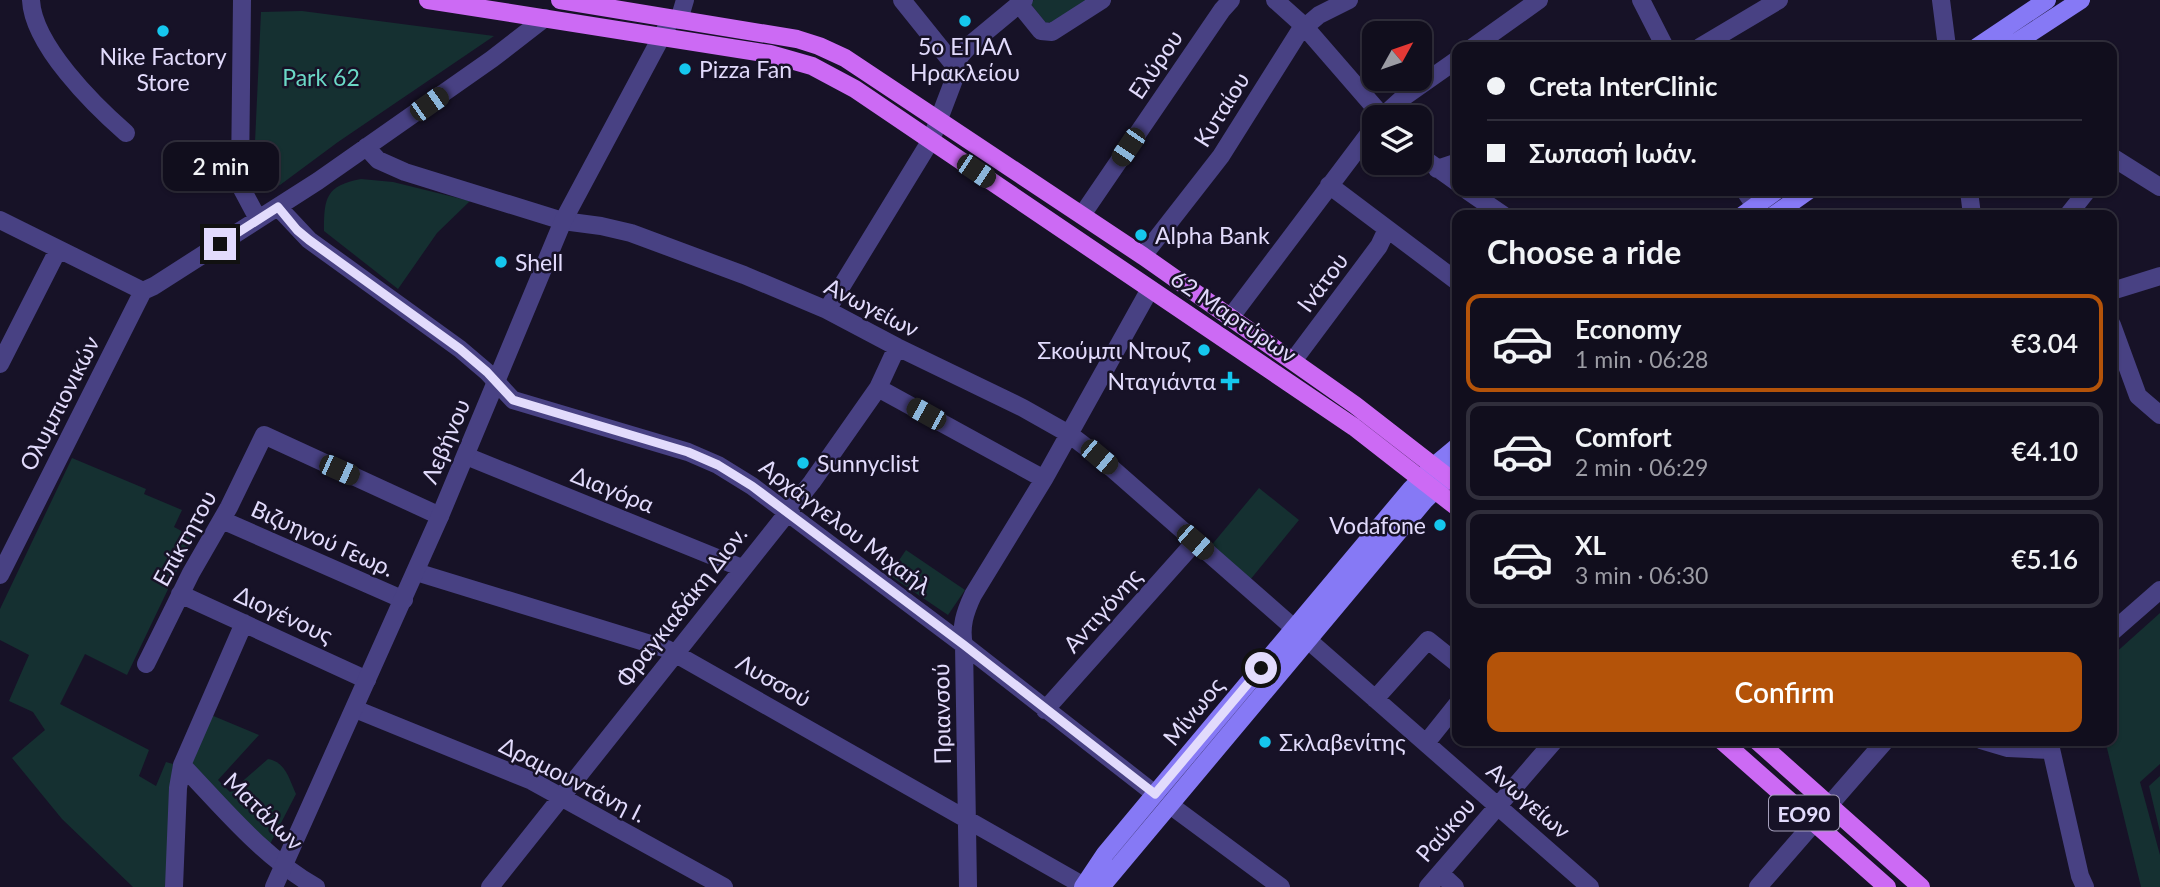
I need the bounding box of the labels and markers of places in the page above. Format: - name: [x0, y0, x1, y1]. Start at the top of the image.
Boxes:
- marker: 5ο ΕΠΑΛ Ηρακλείου: [957, 13, 973, 29]
- marker: Nike Factory Store: [155, 23, 171, 39]
- place label: 5ο ΕΠΑΛ Ηρακλείου: [910, 32, 1020, 86]
- place label: Nike Factory Store: [99, 42, 227, 96]
- place label: Pizza Fan: [699, 55, 792, 83]
- marker: Pizza Fan: [677, 61, 693, 77]
- place label: Alpha Bank: [1155, 221, 1270, 249]
- marker: Alpha Bank: [1133, 227, 1149, 243]
- place label: Shell: [515, 248, 563, 276]
- marker: Shell: [493, 254, 509, 270]
- place label: Σκούμπι Ντουζ: [1037, 336, 1191, 364]
- marker: Σκούμπι Ντουζ: [1196, 342, 1212, 358]
- place label: Νταγιάντα: [1107, 367, 1216, 395]
- marker: Νταγιάντα: [1222, 373, 1238, 389]
- place label: Sunnyclist: [817, 449, 920, 477]
- marker: Sunnyclist: [795, 455, 811, 471]
- place label: Vodafone: [1329, 511, 1426, 539]
- marker: Vodafone: [1432, 517, 1448, 533]
- place label: Σκλαβενίτης: [1279, 728, 1406, 756]
- marker: Σκλαβενίτης: [1257, 734, 1273, 750]

